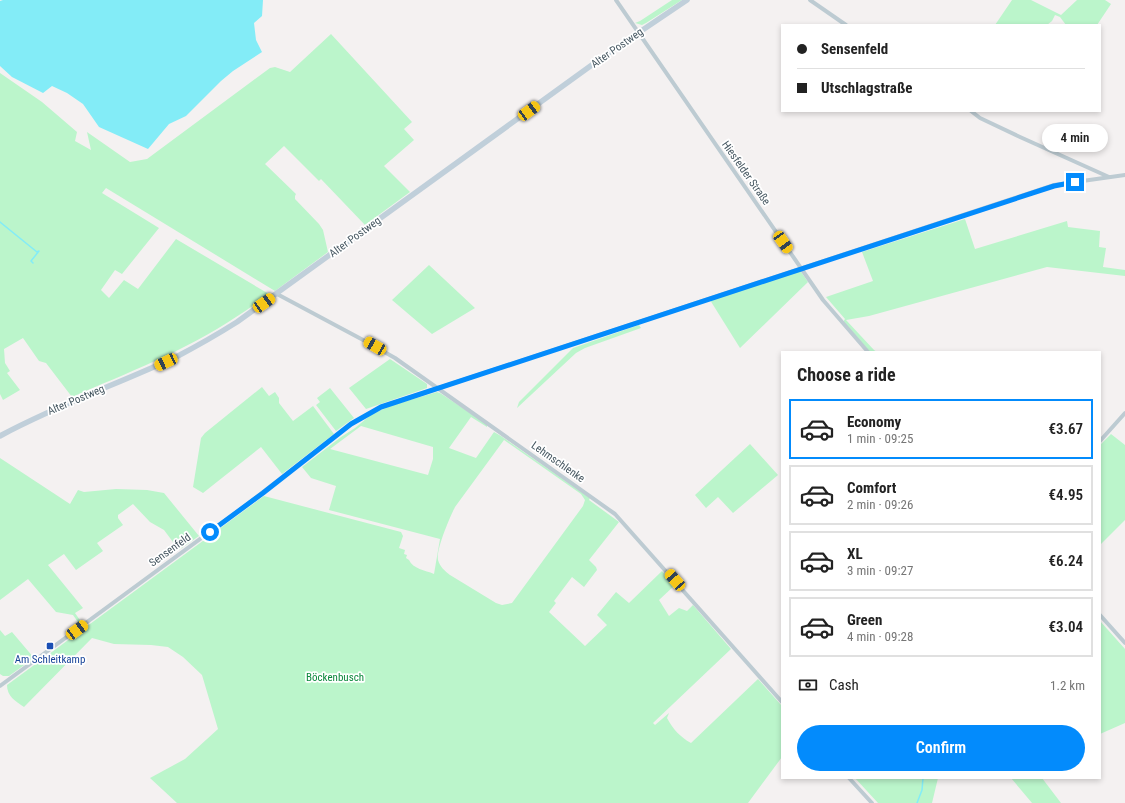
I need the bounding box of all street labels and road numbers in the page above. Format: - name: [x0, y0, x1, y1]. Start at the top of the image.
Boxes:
- street label: Alter Postweg: [588, 25, 646, 71]
- street label: Hiesfelder Straße: [719, 138, 773, 208]
- street label: Alter Postweg: [327, 214, 383, 260]
- street label: Alter Postweg: [46, 382, 106, 418]
- street label: Lehmschlenke: [529, 439, 587, 485]
- street label: Sensenfeld: [147, 531, 193, 569]

